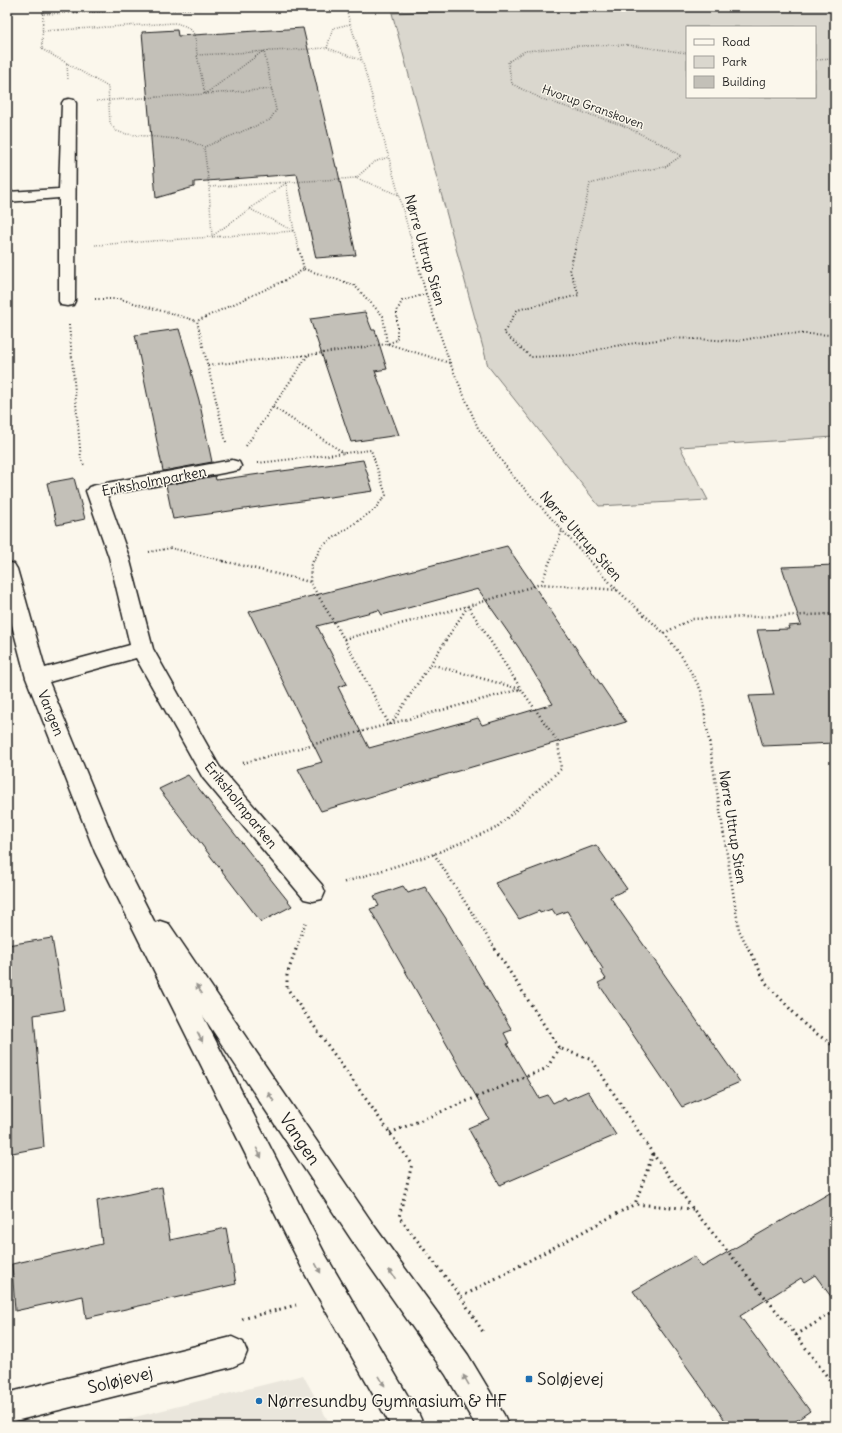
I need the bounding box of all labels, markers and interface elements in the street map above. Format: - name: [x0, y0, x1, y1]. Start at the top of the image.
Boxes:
- legend: [686, 26, 816, 98]
- text: Road: [722, 34, 750, 49]
- text: Park: [722, 54, 747, 69]
- text: Building: [722, 74, 766, 89]
- street label: Hvorup Granskoven: [540, 81, 646, 132]
- street label: Nørre Uttrup Stien: [401, 192, 449, 308]
- street label: Eriksholmparken: [100, 462, 208, 500]
- street label: Nørre Uttrup Stien: [536, 487, 626, 585]
- street label: Vangen: [34, 687, 68, 739]
- street label: Eriksholmparken: [201, 758, 281, 852]
- street label: Nørre Uttrup Stien: [715, 769, 751, 885]
- one-way arrow: [195, 984, 203, 994]
- one-way arrow: [197, 1031, 203, 1043]
- one-way arrow: [267, 1092, 275, 1102]
- street label: Vangen: [275, 1109, 325, 1169]
- one-way arrow: [256, 1147, 262, 1158]
- one-way arrow: [315, 1263, 322, 1274]
- one-way arrow: [388, 1268, 396, 1279]
- street label: Soløjevej: [85, 1361, 155, 1399]
- place label: Soløjevej: [537, 1368, 604, 1390]
- one-way arrow: [463, 1374, 470, 1386]
- marker: Soløjevej: [524, 1374, 534, 1384]
- one-way arrow: [379, 1376, 386, 1387]
- place label: Nørresundby Gymnasium & HF: [267, 1390, 507, 1412]
- marker: Nørresundby Gymnasium & HF: [254, 1396, 264, 1406]

